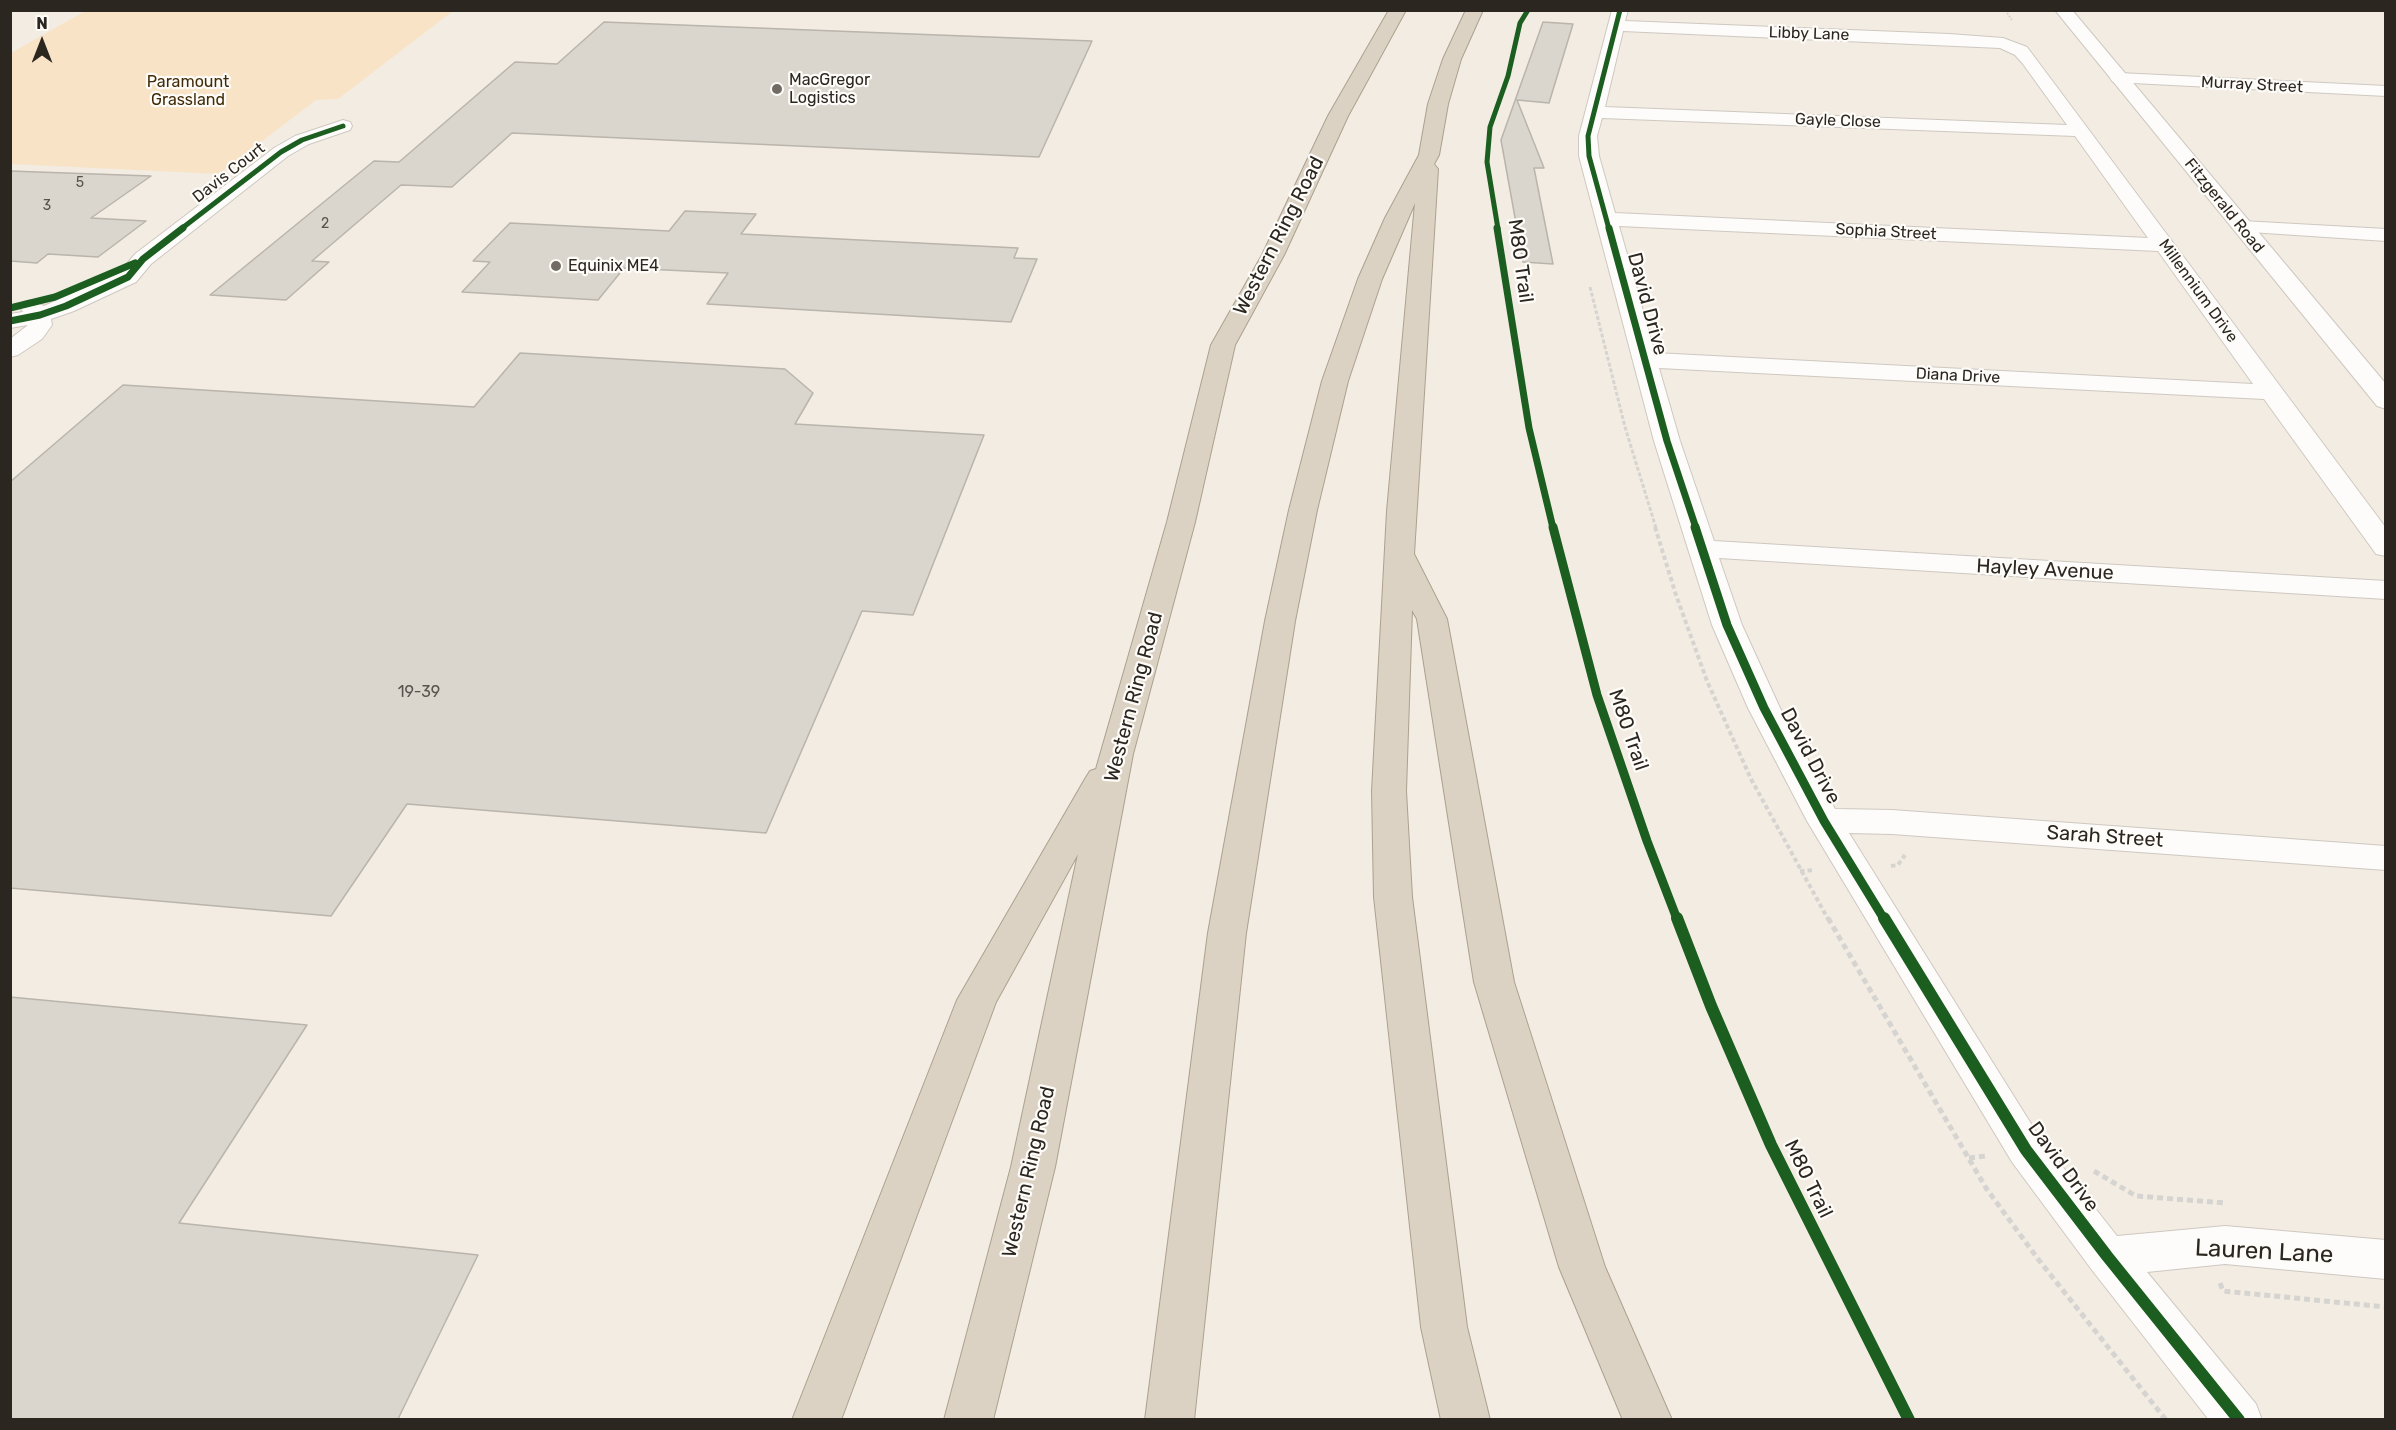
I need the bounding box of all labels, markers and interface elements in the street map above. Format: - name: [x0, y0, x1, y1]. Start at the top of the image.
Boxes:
- north arrow: [12, 12, 72, 72]
- text: N: [36, 14, 48, 33]
- street label: Libby Lane: [1768, 23, 1850, 45]
- place label: MacGregor Logistics: [789, 70, 870, 108]
- park label: Paramount Grassland: [147, 72, 229, 110]
- street label: Murray Street: [2201, 73, 2303, 97]
- marker: MacGregor Logistics: [770, 82, 784, 96]
- street label: Gayle Close: [1795, 110, 1881, 132]
- street label: Davis Court: [189, 139, 269, 207]
- street label: Western Ring Road: [1229, 153, 1329, 319]
- street label: Fitzgerald Road: [2180, 155, 2268, 257]
- house number: 5: [76, 175, 84, 191]
- house number: 3: [43, 198, 51, 214]
- house number: 2: [321, 216, 329, 232]
- street label: M80 Trail: [1502, 218, 1538, 304]
- street label: Sophia Street: [1835, 220, 1937, 244]
- street label: Millennium Drive: [2154, 236, 2242, 346]
- street label: David Drive: [1622, 250, 1672, 358]
- place label: Equinix ME4: [568, 256, 659, 276]
- marker: Equinix ME4: [549, 259, 563, 273]
- street label: Diana Drive: [1915, 364, 2001, 388]
- street label: Hayley Avenue: [1976, 554, 2114, 586]
- street label: Western Ring Road: [1100, 609, 1168, 785]
- house number: 19-39: [398, 682, 440, 702]
- street label: M80 Trail: [1603, 686, 1653, 774]
- street label: David Drive: [1775, 704, 1845, 808]
- street label: Sarah Street: [2046, 821, 2164, 853]
- street label: Western Ring Road: [998, 1084, 1060, 1260]
- street label: David Drive: [2022, 1117, 2104, 1217]
- street label: M80 Trail: [1779, 1136, 1837, 1222]
- street label: Lauren Lane: [2194, 1234, 2334, 1270]

